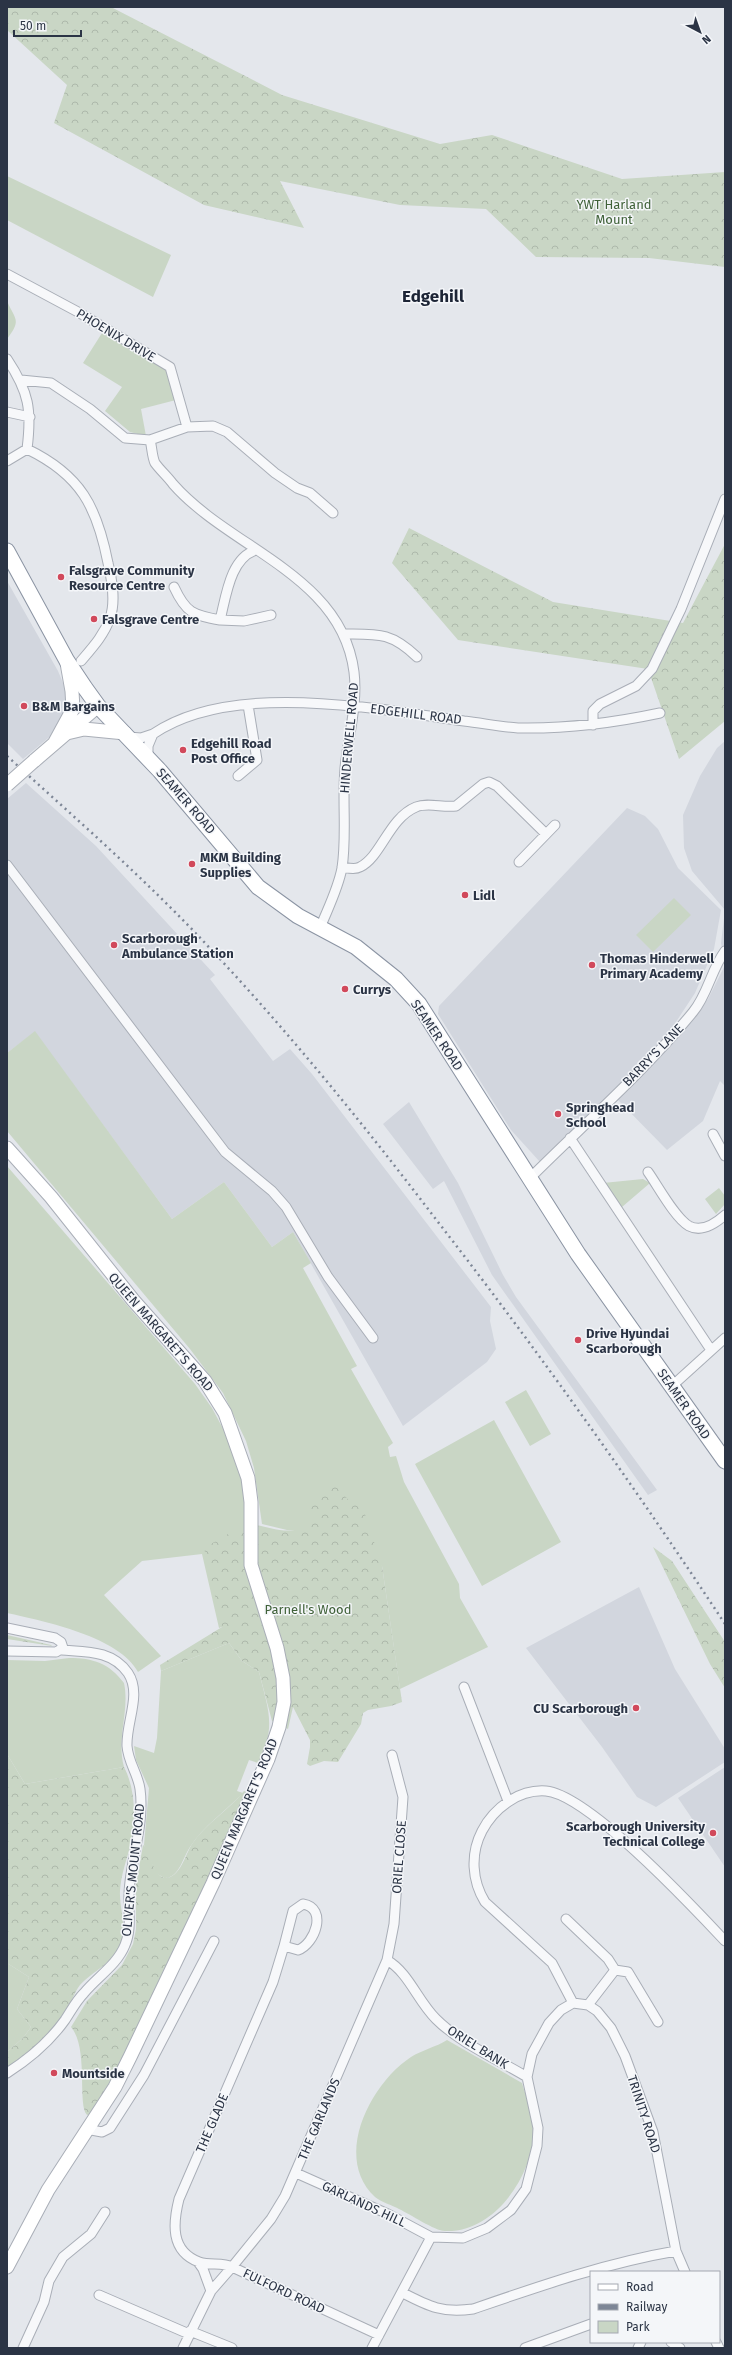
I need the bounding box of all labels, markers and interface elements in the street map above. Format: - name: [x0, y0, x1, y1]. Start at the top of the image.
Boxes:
- scale bar: [14, 12, 81, 38]
- north arrow: [680, 12, 720, 52]
- text: 50 m: [20, 19, 46, 33]
- text: N: [699, 32, 713, 46]
- park label: YWT Harland Mount: [576, 197, 652, 227]
- district label: Edgehill: [402, 286, 465, 307]
- street label: PHOENIX DRIVE: [74, 305, 158, 365]
- place label: Falsgrave Community Resource Centre: [69, 563, 195, 593]
- marker: Falsgrave Community Resource Centre: [56, 572, 66, 582]
- place label: Falsgrave Centre: [102, 612, 199, 627]
- marker: Falsgrave Centre: [89, 614, 99, 624]
- street label: HINDERWELL ROAD: [337, 682, 361, 794]
- place label: B&M Bargains: [32, 699, 116, 714]
- marker: B&M Bargains: [19, 701, 29, 711]
- street label: EDGEHILL ROAD: [369, 701, 463, 727]
- place label: Edgehill Road Post Office: [191, 736, 272, 766]
- marker: Edgehill Road Post Office: [178, 745, 188, 755]
- street label: SEAMER ROAD: [153, 765, 219, 837]
- place label: MKM Building Supplies: [200, 850, 282, 880]
- marker: MKM Building Supplies: [187, 859, 197, 869]
- place label: Lidl: [473, 888, 495, 903]
- marker: Lidl: [460, 890, 470, 900]
- place label: Scarborough Ambulance Station: [121, 931, 234, 961]
- marker: Scarborough Ambulance Station: [109, 940, 119, 950]
- place label: Thomas Hinderwell Primary Academy: [600, 951, 714, 981]
- marker: Thomas Hinderwell Primary Academy: [587, 960, 597, 970]
- place label: Currys: [353, 982, 392, 997]
- marker: Currys: [340, 984, 350, 994]
- street label: SEAMER ROAD: [408, 997, 466, 1073]
- street label: BARRY'S LANE: [619, 1021, 687, 1089]
- place label: Springhead School: [566, 1100, 634, 1130]
- marker: Springhead School: [553, 1109, 563, 1119]
- street label: QUEEN MARGARET'S ROAD: [105, 1270, 217, 1394]
- place label: Drive Hyundai Scarborough: [586, 1326, 669, 1356]
- marker: Drive Hyundai Scarborough: [573, 1335, 583, 1345]
- street label: SEAMER ROAD: [654, 1366, 714, 1442]
- park label: Parnell's Wood: [265, 1602, 351, 1617]
- place label: CU Scarborough: [533, 1701, 628, 1716]
- marker: CU Scarborough: [631, 1703, 641, 1713]
- street label: QUEEN MARGARET'S ROAD: [207, 1736, 281, 1882]
- street label: OLIVER'S MOUNT ROAD: [119, 1803, 147, 1937]
- place label: Scarborough University Technical College: [566, 1819, 705, 1849]
- street label: ORIEL CLOSE: [389, 1820, 409, 1894]
- marker: Scarborough University Technical College: [708, 1828, 718, 1838]
- street label: ORIEL BANK: [445, 2022, 512, 2072]
- place label: Mountside: [62, 2066, 125, 2081]
- marker: Mountside: [49, 2068, 59, 2078]
- street label: TRINITY ROAD: [624, 2073, 664, 2155]
- street label: THE GARLANDS: [295, 2076, 343, 2162]
- street label: THE GLADE: [193, 2091, 231, 2155]
- street label: GARLANDS HILL: [320, 2178, 409, 2230]
- street label: FULFORD ROAD: [241, 2265, 327, 2317]
- legend: [590, 2271, 720, 2343]
- text: Road: [626, 2280, 654, 2294]
- text: Railway: [626, 2300, 667, 2314]
- text: Park: [626, 2320, 650, 2334]

